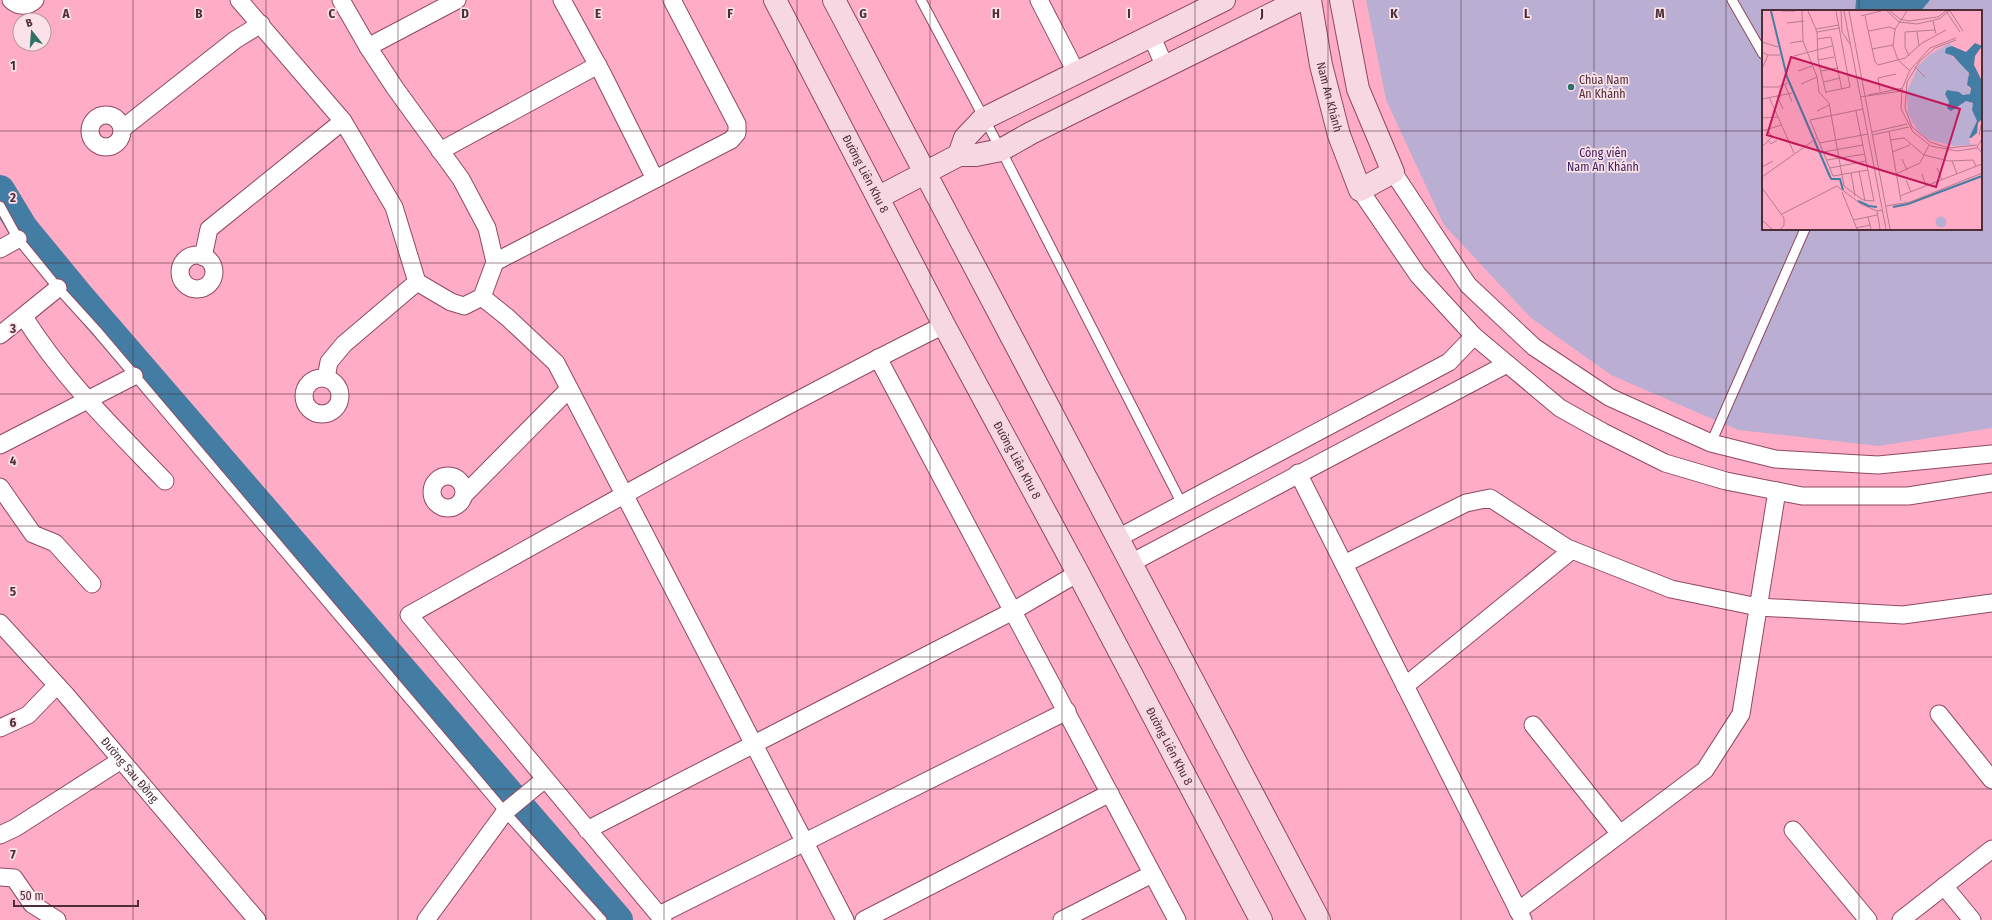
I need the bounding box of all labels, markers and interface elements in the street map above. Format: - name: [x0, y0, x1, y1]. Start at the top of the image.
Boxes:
- text: A: [61, 6, 70, 21]
- text: B: [195, 6, 203, 21]
- text: C: [329, 6, 336, 21]
- text: D: [461, 6, 469, 21]
- text: E: [595, 6, 601, 21]
- text: F: [727, 6, 733, 21]
- text: G: [859, 6, 867, 21]
- text: H: [992, 6, 1000, 21]
- text: I: [1127, 6, 1131, 21]
- text: J: [1259, 6, 1264, 21]
- text: K: [1390, 6, 1398, 21]
- text: L: [1524, 6, 1530, 21]
- text: M: [1655, 6, 1665, 21]
- inset map: [1762, 10, 1982, 230]
- north arrow: [12, 12, 52, 52]
- text: B: [24, 16, 34, 30]
- text: 1: [10, 58, 16, 73]
- street label: Nam An Khánh: [1313, 60, 1345, 134]
- place label: Chùa Nam An Khánh: [1579, 73, 1629, 101]
- marker: Chùa Nam An Khánh: [1566, 82, 1576, 92]
- street label: Đường Liên Khu 8: [839, 132, 891, 215]
- park label: Công viên Nam An Khánh: [1567, 146, 1639, 174]
- text: 2: [9, 190, 16, 205]
- text: 3: [9, 321, 16, 336]
- street label: Đường Liên Khu 8: [990, 419, 1044, 501]
- text: 4: [10, 453, 17, 468]
- text: 5: [10, 584, 16, 599]
- street label: Đường Liên Khu 8: [1143, 705, 1196, 788]
- text: 6: [10, 715, 17, 730]
- street label: Đường Sau Đồng: [98, 734, 161, 806]
- text: 7: [10, 847, 16, 862]
- scale bar: [14, 882, 138, 908]
- text: 50 m: [20, 889, 44, 903]

